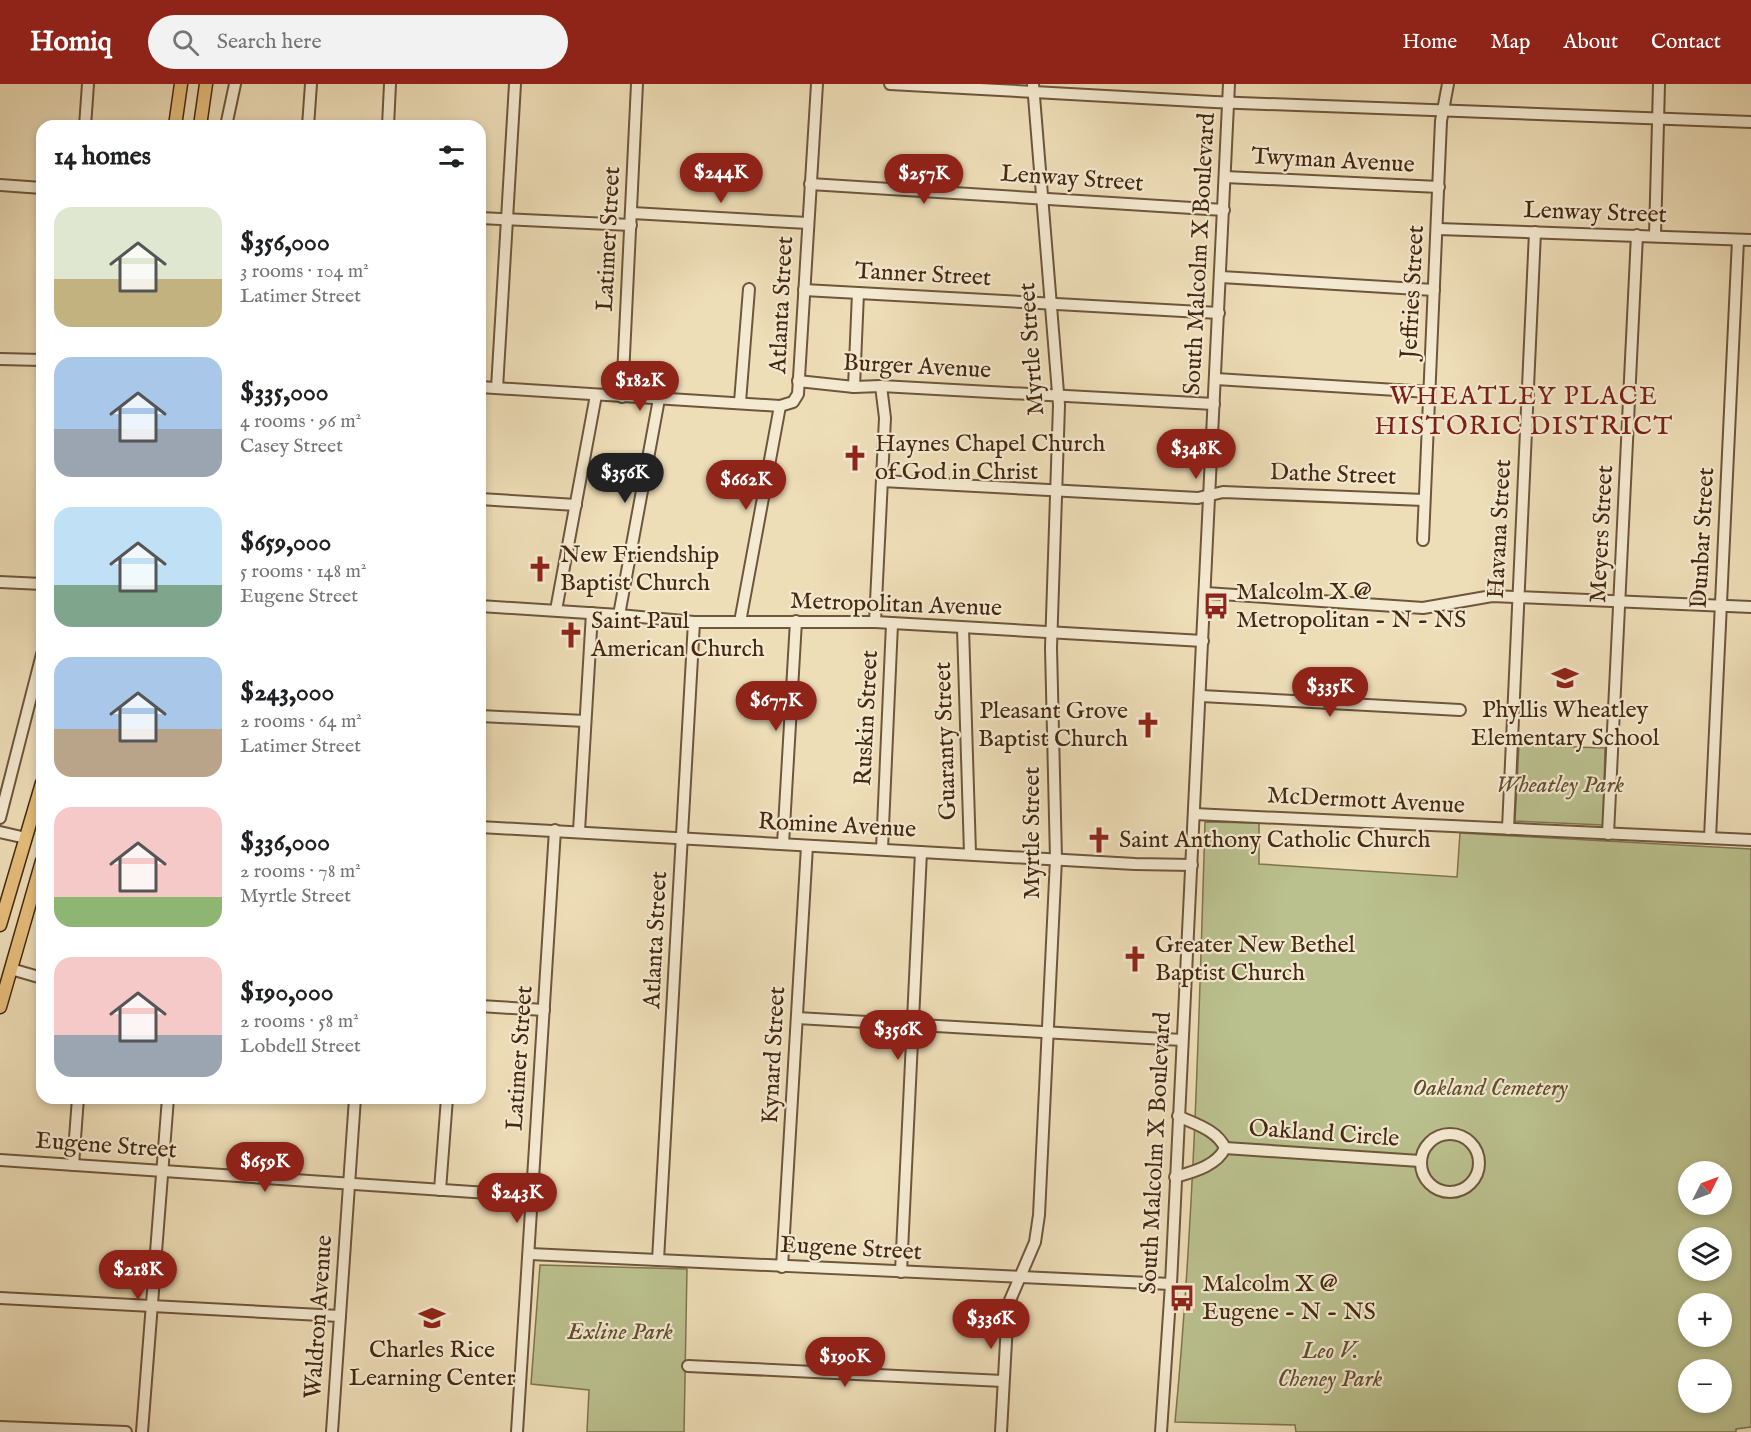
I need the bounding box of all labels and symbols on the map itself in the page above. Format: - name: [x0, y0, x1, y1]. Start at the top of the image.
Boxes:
- street label: South Malcolm X Boulevard: [1177, 112, 1223, 396]
- street label: Twyman Avenue: [1251, 141, 1415, 181]
- pin: $244K: [679, 153, 763, 204]
- pin: $257K: [882, 154, 966, 205]
- street label: Lenway Street: [999, 159, 1145, 199]
- street label: Latimer Street: [590, 166, 628, 312]
- street label: Lenway Street: [1523, 195, 1667, 231]
- street label: Jeffries Street: [1394, 224, 1432, 363]
- street label: Atlanta Street: [763, 235, 801, 376]
- street label: Tanner Street: [854, 256, 992, 294]
- street label: Myrtle Street: [1012, 281, 1052, 417]
- street label: Burger Avenue: [842, 348, 992, 386]
- pin: $182K: [598, 361, 682, 412]
- district label: WHEATLEY PLACE HISTORIC DISTRICT: [1374, 380, 1674, 443]
- place label: Haynes Chapel Church of God in Christ: [875, 429, 1106, 488]
- pin: $348K: [1154, 429, 1238, 480]
- church icon: Haynes Chapel Church of God in Christ: [840, 443, 870, 473]
- pin: $356K: [583, 453, 667, 504]
- street label: Dathe Street: [1269, 457, 1397, 493]
- street label: Havana Street: [1481, 458, 1519, 600]
- pin: $662K: [704, 460, 788, 511]
- street label: Meyers Street: [1583, 464, 1621, 604]
- street label: Dunbar Street: [1684, 467, 1722, 609]
- place label: New Friendship Baptist Church: [560, 540, 719, 599]
- church icon: New Friendship Baptist Church: [525, 554, 555, 584]
- place label: Malcolm X @ Metropolitan - N - NS: [1236, 577, 1466, 636]
- street label: Metropolitan Avenue: [789, 586, 1003, 624]
- bus stop icon: Malcolm X @ Metropolitan - N - NS: [1201, 591, 1231, 621]
- place label: Saint Paul American Church: [590, 606, 765, 665]
- church icon: Saint Paul American Church: [556, 620, 586, 650]
- street label: Ruskin Street: [848, 649, 886, 787]
- street label: Guaranty Street: [928, 661, 964, 821]
- school or university icon: Phyllis Wheatley Elementary School: [1550, 663, 1580, 693]
- pin: $335K: [1288, 667, 1372, 718]
- pin: $677K: [734, 681, 818, 732]
- place label: Phyllis Wheatley Elementary School: [1471, 695, 1660, 754]
- place label: Pleasant Grove Baptist Church: [978, 696, 1128, 755]
- church icon: Pleasant Grove Baptist Church: [1133, 710, 1163, 740]
- street label: Myrtle Street: [1017, 766, 1048, 900]
- park label: Wheatley Park: [1496, 770, 1625, 801]
- street label: McDermott Avenue: [1266, 780, 1466, 822]
- street label: Romine Avenue: [757, 806, 917, 846]
- church icon: Saint Anthony Catholic Church: [1084, 825, 1114, 855]
- place label: Saint Anthony Catholic Church: [1119, 825, 1431, 856]
- street label: Atlanta Street: [637, 870, 675, 1011]
- place label: Greater New Bethel Baptist Church: [1155, 930, 1356, 989]
- church icon: Greater New Bethel Baptist Church: [1120, 944, 1150, 974]
- street label: Latimer Street: [499, 984, 541, 1132]
- street label: Kynard Street: [755, 986, 793, 1124]
- pin: $356K: [856, 1010, 940, 1061]
- street label: South Malcolm X Boulevard: [1133, 1011, 1179, 1295]
- park label: Oakland Cemetery: [1412, 1073, 1569, 1104]
- street label: Oakland Circle: [1248, 1113, 1400, 1155]
- street label: Eugene Street: [34, 1126, 178, 1166]
- pin: $659K: [223, 1142, 307, 1193]
- north arrow: [1678, 1161, 1732, 1215]
- pin: $243K: [475, 1173, 559, 1224]
- street label: Eugene Street: [779, 1230, 923, 1268]
- street label: Waldron Avenue: [298, 1234, 340, 1400]
- pin: $218K: [96, 1250, 180, 1301]
- place label: Malcolm X @ Eugene - N - NS: [1202, 1269, 1376, 1328]
- bus stop icon: Malcolm X @ Eugene - N - NS: [1167, 1283, 1197, 1313]
- pin: $336K: [949, 1299, 1033, 1350]
- school or university icon: Charles Rice Learning Center: [417, 1303, 447, 1333]
- park label: Exline Park: [566, 1317, 673, 1348]
- place label: Charles Rice Learning Center: [349, 1335, 516, 1394]
- park label: Leo V. Cheney Park: [1278, 1336, 1383, 1395]
- pin: $190K: [803, 1337, 887, 1388]

